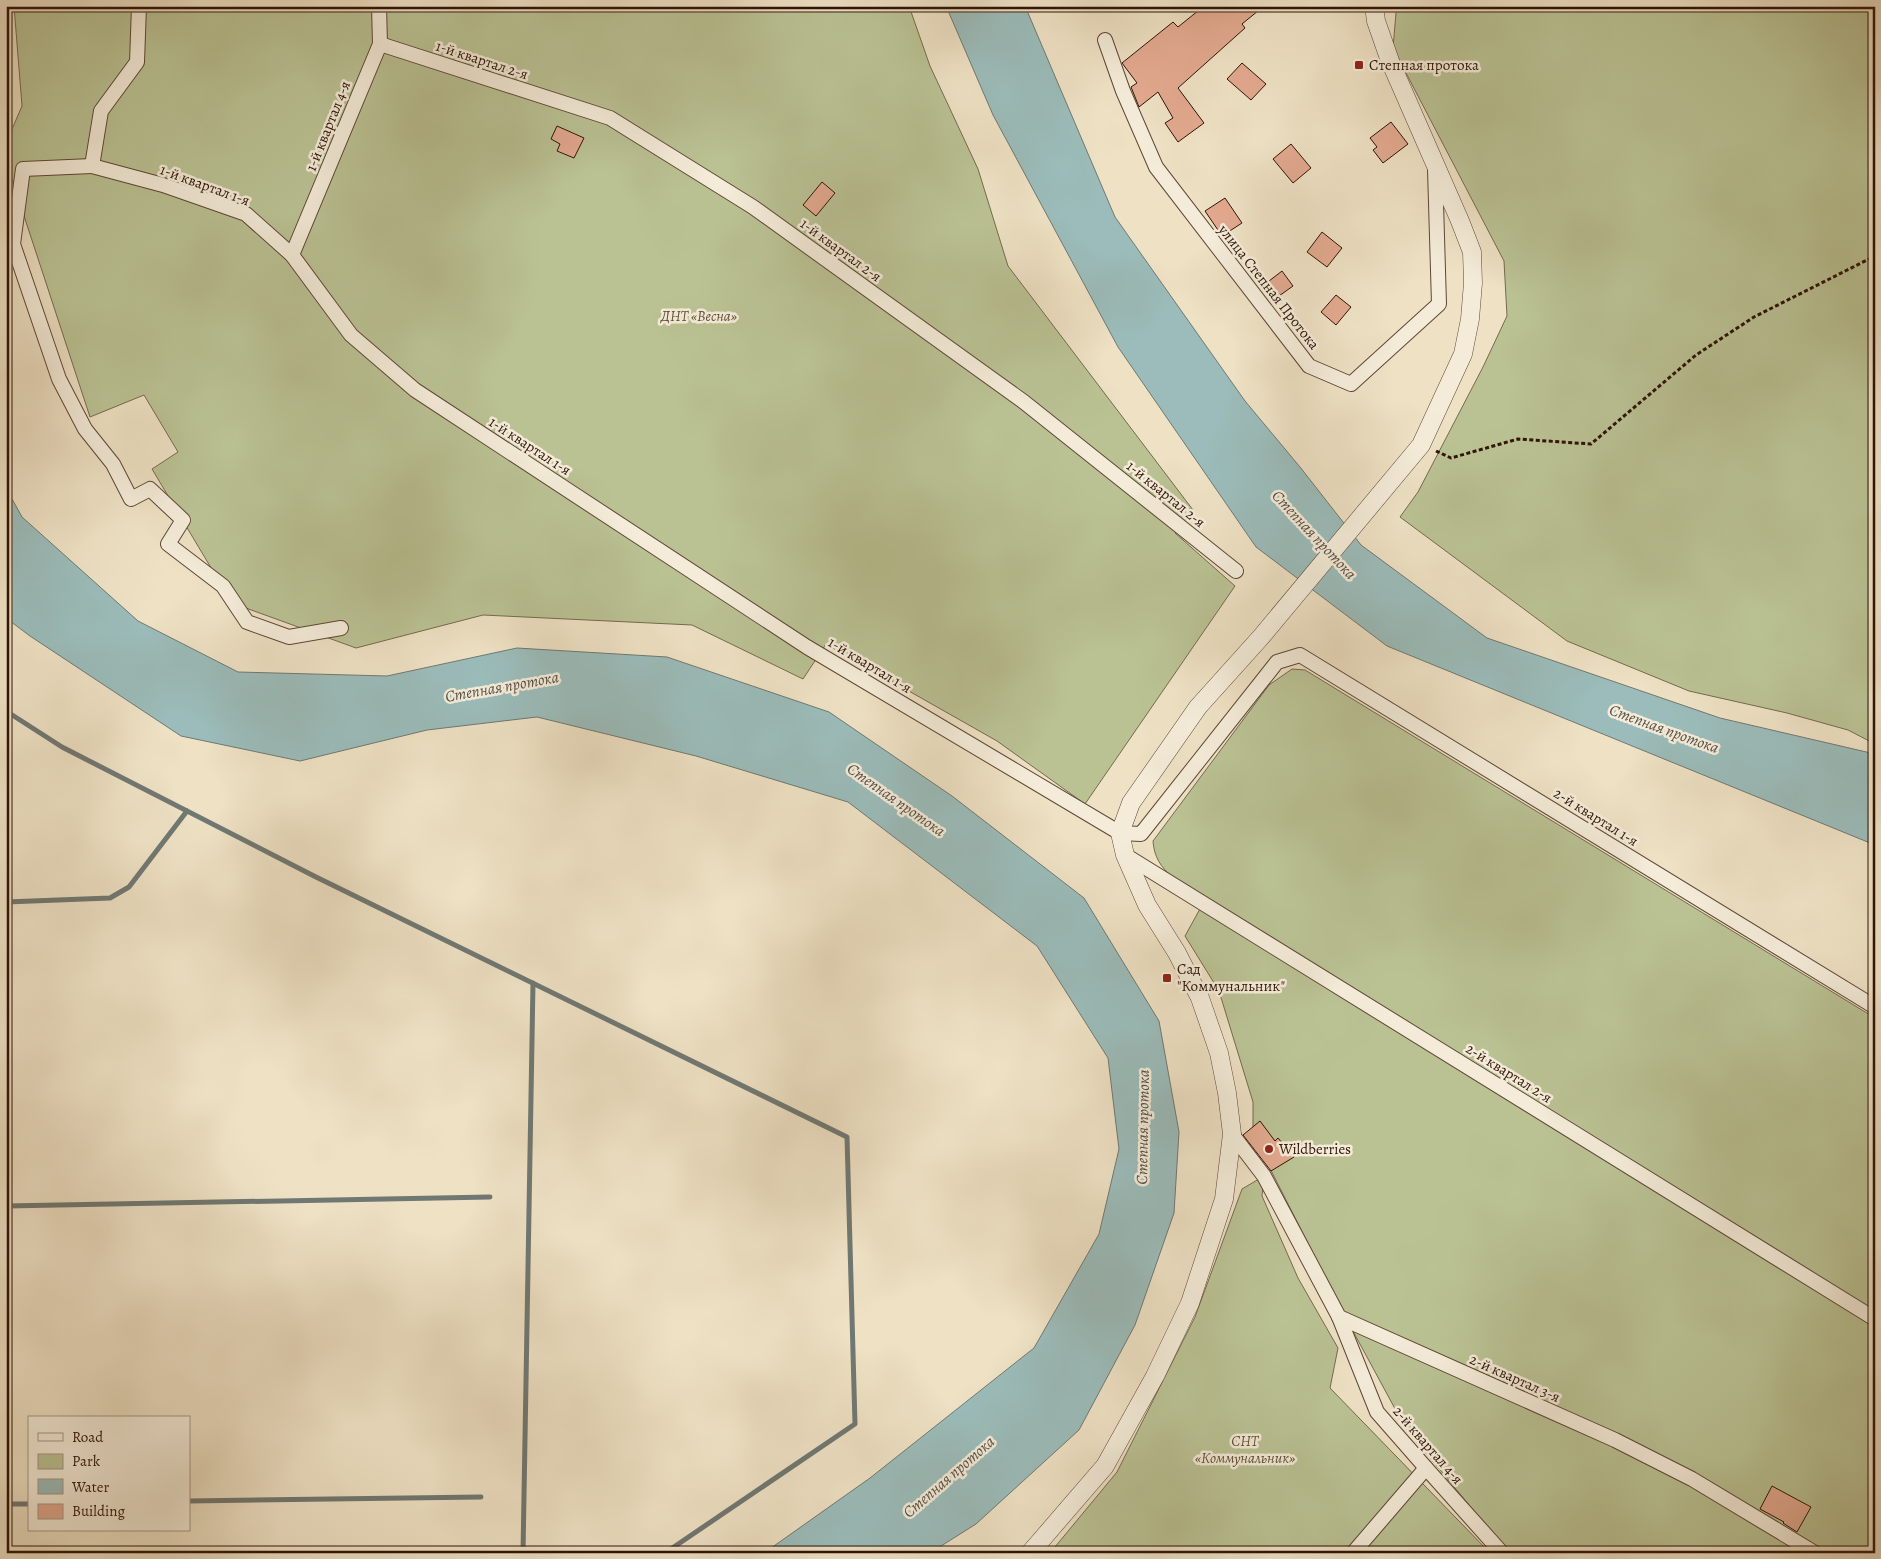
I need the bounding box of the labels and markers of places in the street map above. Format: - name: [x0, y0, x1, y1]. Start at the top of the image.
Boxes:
- place label: Степная протока: [1369, 55, 1479, 75]
- marker: Степная протока: [1353, 59, 1365, 71]
- place label: Сад "Коммунальник": [1177, 959, 1285, 996]
- marker: Сад "Коммунальник": [1161, 972, 1173, 984]
- place label: Wildberries: [1278, 1139, 1351, 1159]
- marker: Wildberries: [1263, 1143, 1275, 1155]

